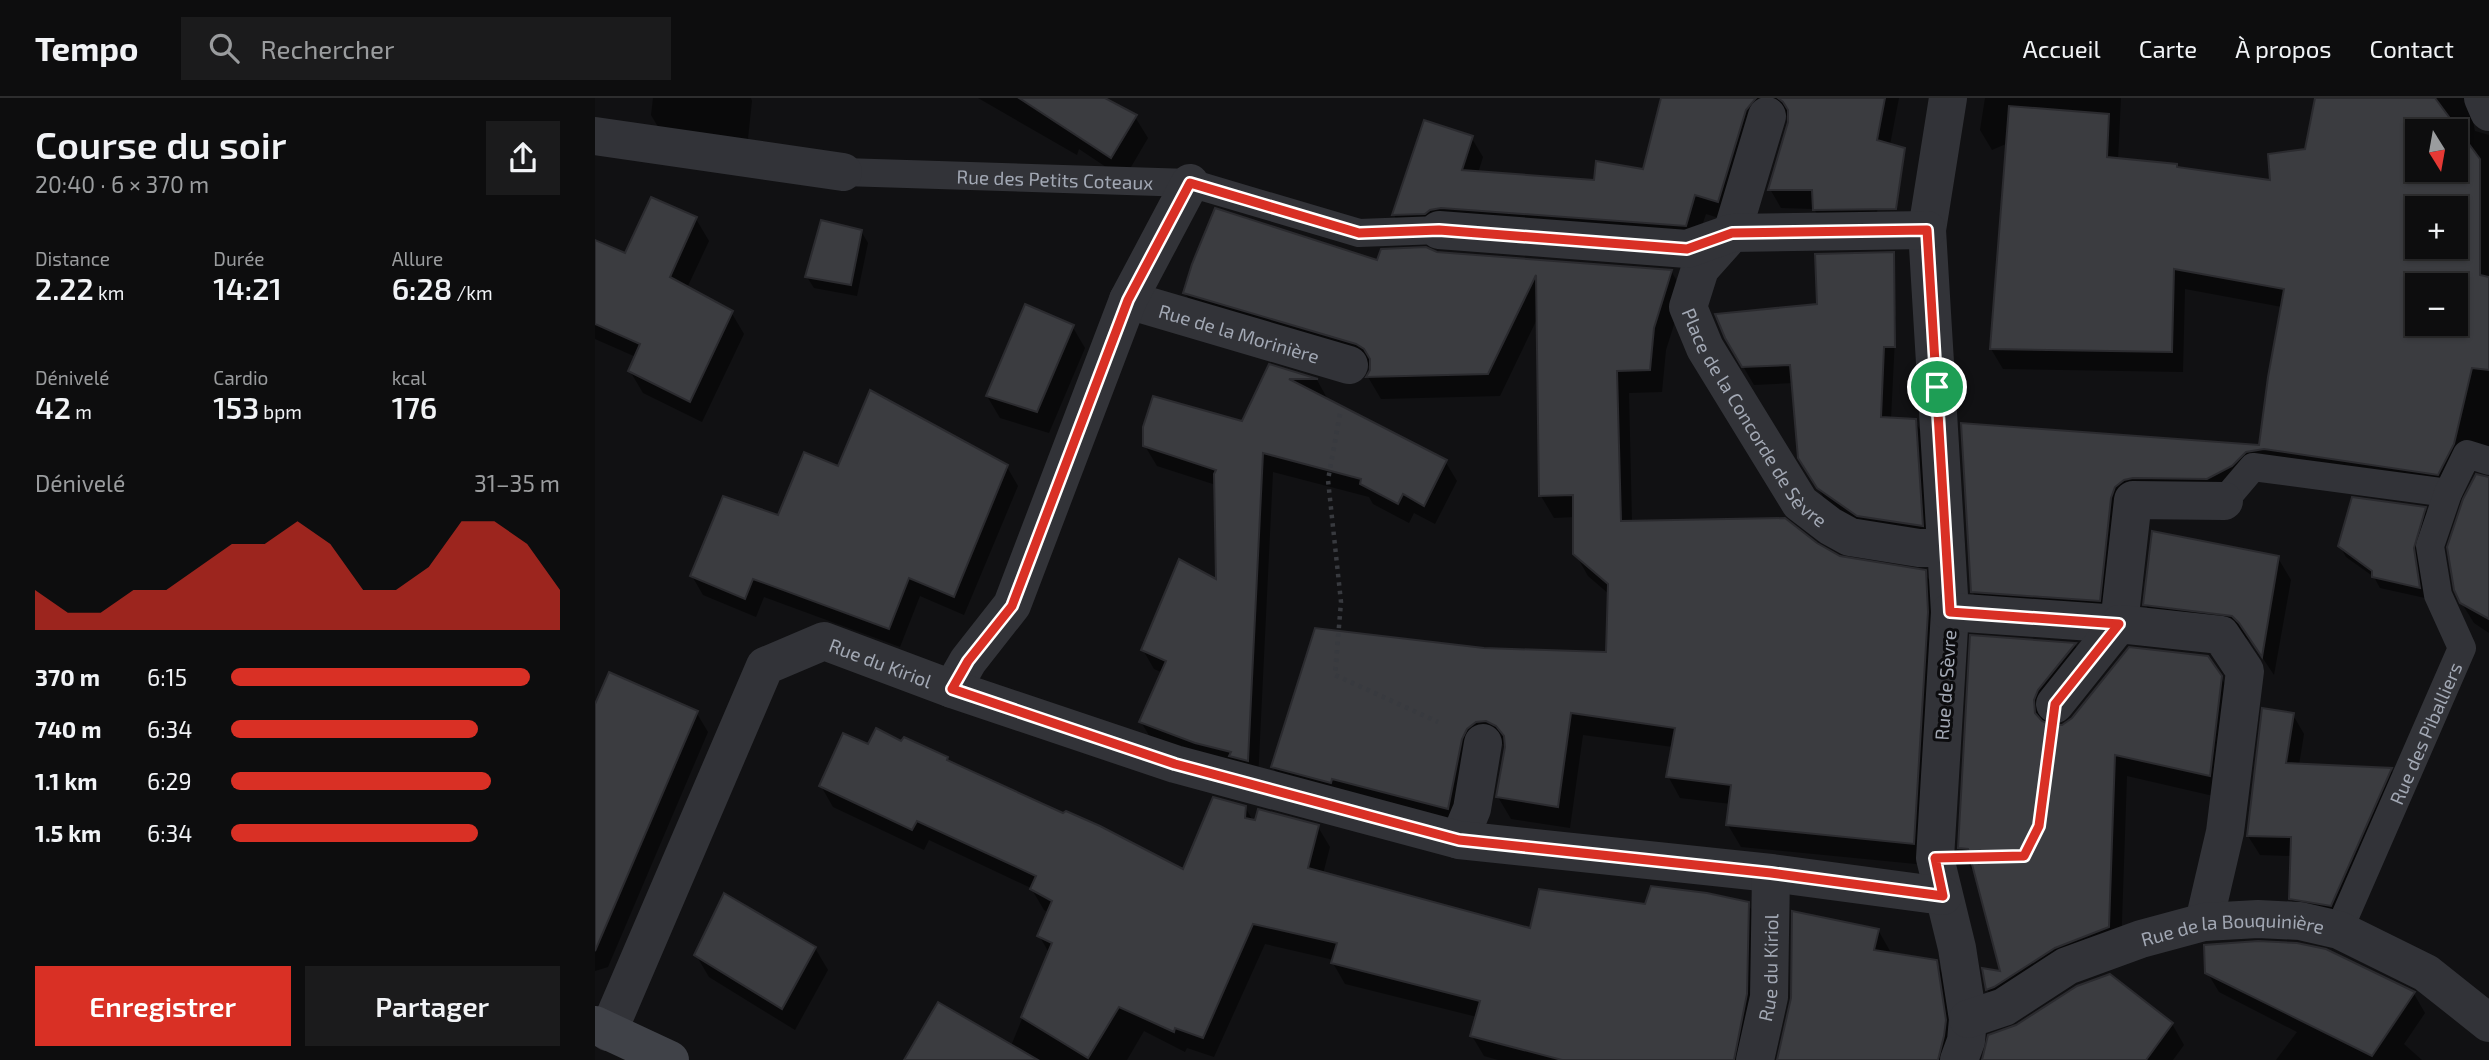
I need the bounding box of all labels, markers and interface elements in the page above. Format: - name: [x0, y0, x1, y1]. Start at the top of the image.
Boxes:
- search box: [181, 17, 671, 80]
- text: Tempo: [35, 28, 139, 68]
- icon: search: [205, 29, 243, 67]
- text: Rechercher: [261, 33, 395, 64]
- text: Accueil: [2023, 34, 2101, 63]
- text: Carte: [2139, 34, 2197, 63]
- text: À propos: [2235, 34, 2332, 63]
- text: Contact: [2370, 34, 2454, 63]
- north arrow: [2405, 119, 2467, 182]
- map controls: [2405, 119, 2468, 336]
- text: Course du soir: [35, 121, 287, 167]
- button: share: [486, 121, 560, 195]
- street label: Rue des Petits Coteaux: [956, 164, 1154, 193]
- text: 20:40 · 6 × 370 m: [35, 170, 209, 198]
- button: +: [2405, 196, 2468, 259]
- text: Distance: [35, 247, 110, 270]
- text: Durée: [213, 247, 265, 270]
- text: Allure: [392, 247, 443, 270]
- text: 2.22: [35, 270, 94, 306]
- text: 14:21: [213, 270, 282, 306]
- text: 6:28: [392, 270, 452, 306]
- button: −: [2405, 273, 2468, 336]
- text: km: [94, 281, 124, 304]
- text: /km: [452, 281, 493, 304]
- street label: Rue de la Morinière: [1156, 298, 1322, 367]
- street label: Place de la Concorde de Sèvre: [1678, 304, 1832, 531]
- pin: [1907, 357, 1967, 417]
- text: Dénivelé: [35, 366, 110, 389]
- text: Cardio: [213, 366, 268, 389]
- text: kcal: [392, 366, 426, 389]
- icon: arrive: [1918, 368, 1956, 406]
- text: 42: [35, 389, 71, 425]
- text: 153: [213, 389, 259, 425]
- text: 176: [392, 389, 437, 425]
- text: m: [71, 400, 92, 423]
- text: bpm: [259, 400, 302, 423]
- text: Dénivelé: [35, 469, 125, 497]
- text: 31–35 m: [474, 469, 560, 497]
- street label: Rue de Sèvre: [1930, 629, 1960, 741]
- street label: Rue du Kiriol: [826, 633, 936, 692]
- street label: Rue des Piballiers: [2384, 658, 2466, 808]
- text: 370 m: [35, 663, 100, 691]
- text: 6:15: [147, 663, 187, 691]
- text: 740 m: [35, 715, 102, 743]
- text: 6:34: [147, 715, 193, 743]
- text: 1.1 km: [35, 767, 98, 795]
- text: 6:29: [147, 767, 192, 795]
- text: 1.5 km: [35, 819, 101, 847]
- text: 6:34: [147, 819, 193, 847]
- street label: Rue de la Bouquinière: [2138, 907, 2327, 950]
- street label: Rue du Kiriol: [1752, 913, 1782, 1023]
- button: Enregistrer: [35, 966, 291, 1046]
- button: Partager: [305, 966, 560, 1046]

